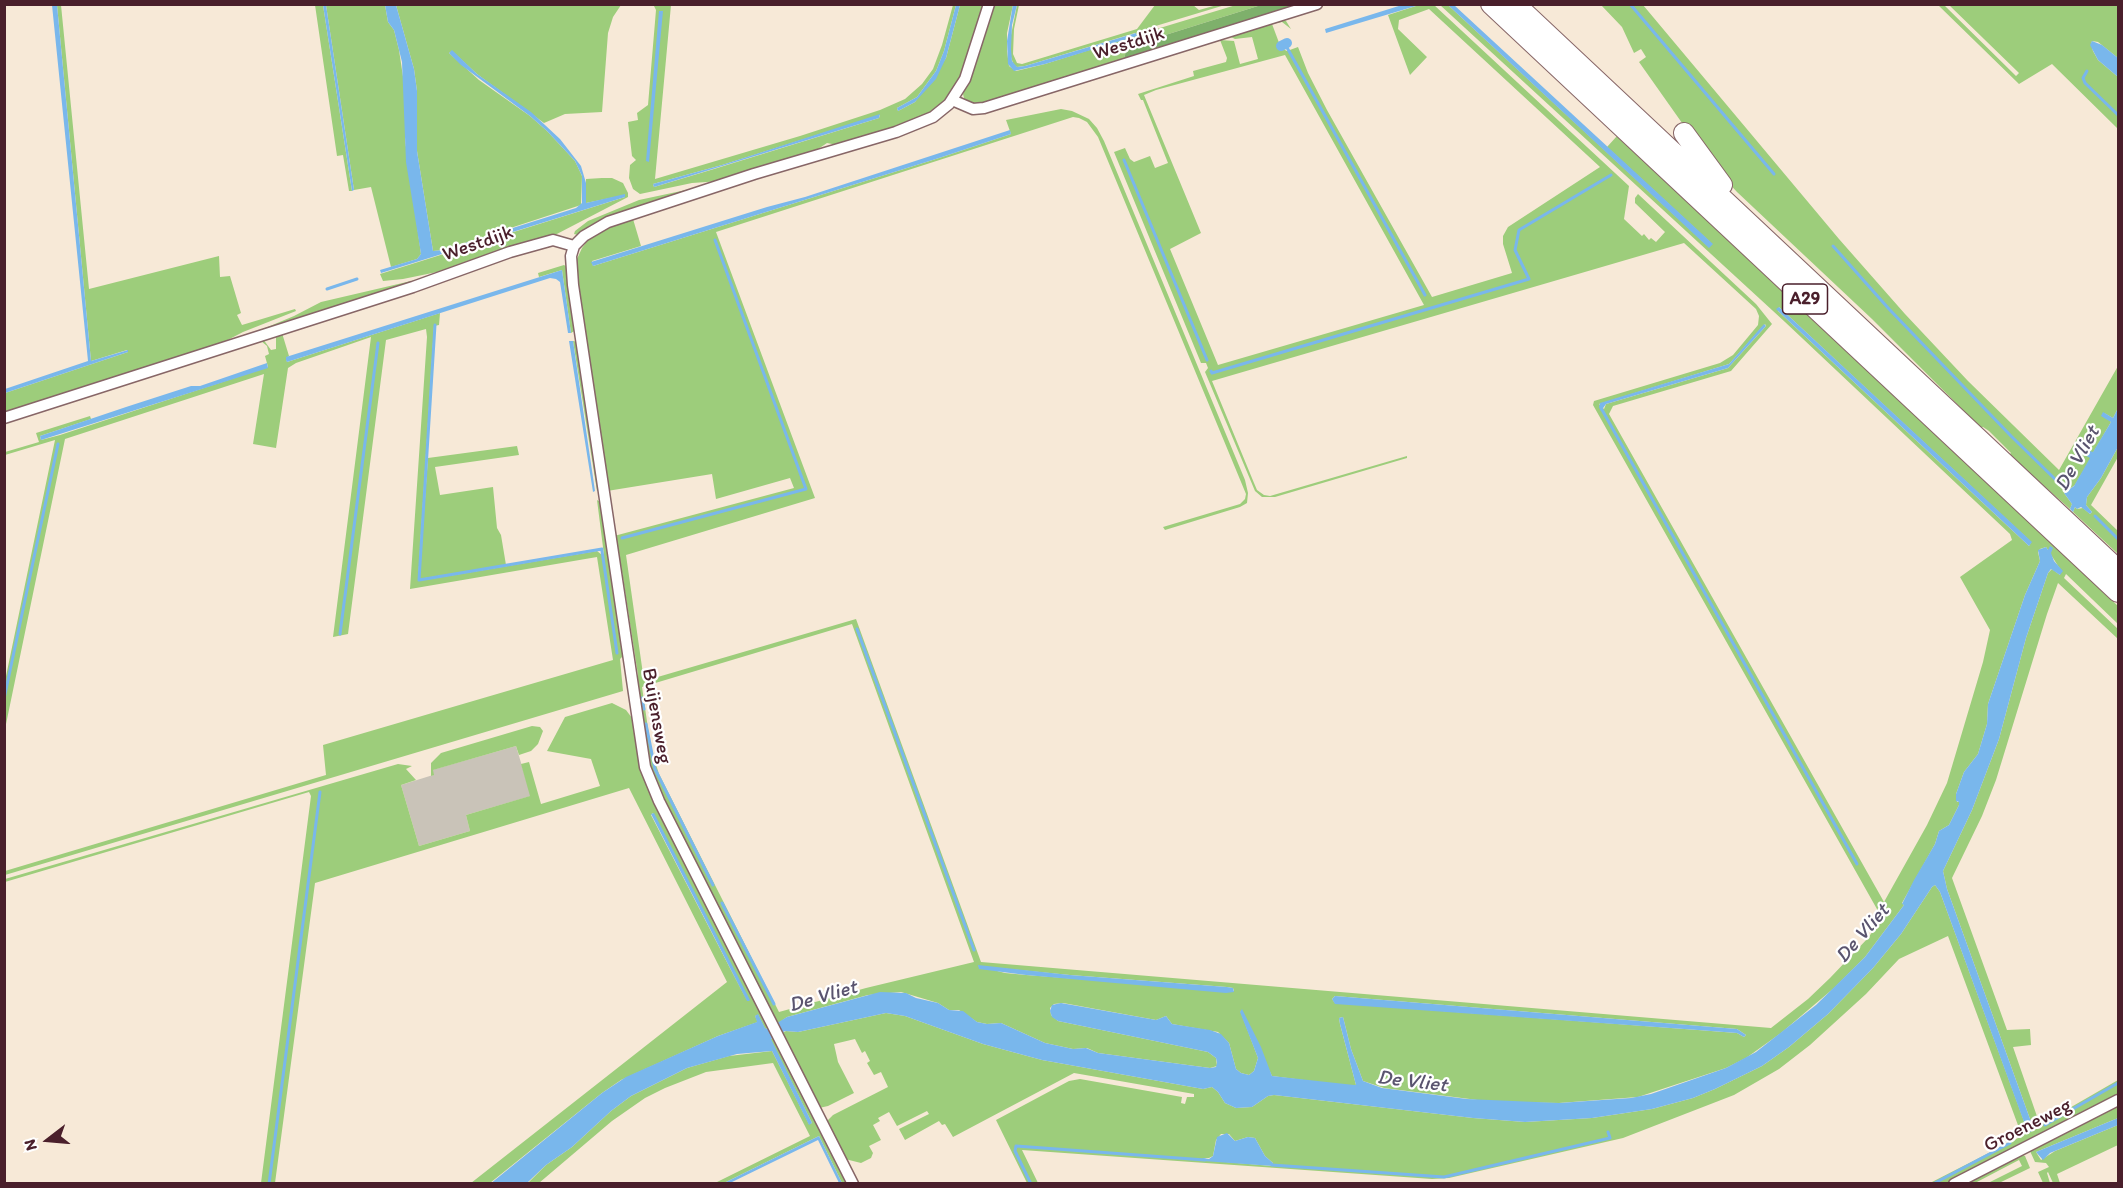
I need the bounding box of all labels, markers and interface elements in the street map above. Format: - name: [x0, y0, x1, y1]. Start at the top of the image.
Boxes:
- street label: Westdijk: [1090, 22, 1168, 66]
- street label: Westdijk: [439, 221, 517, 267]
- road number: A29: [1782, 284, 1828, 314]
- water label: De Vliet: [2050, 422, 2106, 496]
- street label: Buijensweg: [636, 666, 676, 766]
- water label: De Vliet: [1830, 899, 1896, 969]
- water label: De Vliet: [786, 975, 860, 1019]
- water label: De Vliet: [1376, 1065, 1448, 1099]
- street label: Groeneweg: [1980, 1094, 2076, 1158]
- north arrow: [18, 1110, 78, 1170]
- text: N: [20, 1137, 41, 1153]

